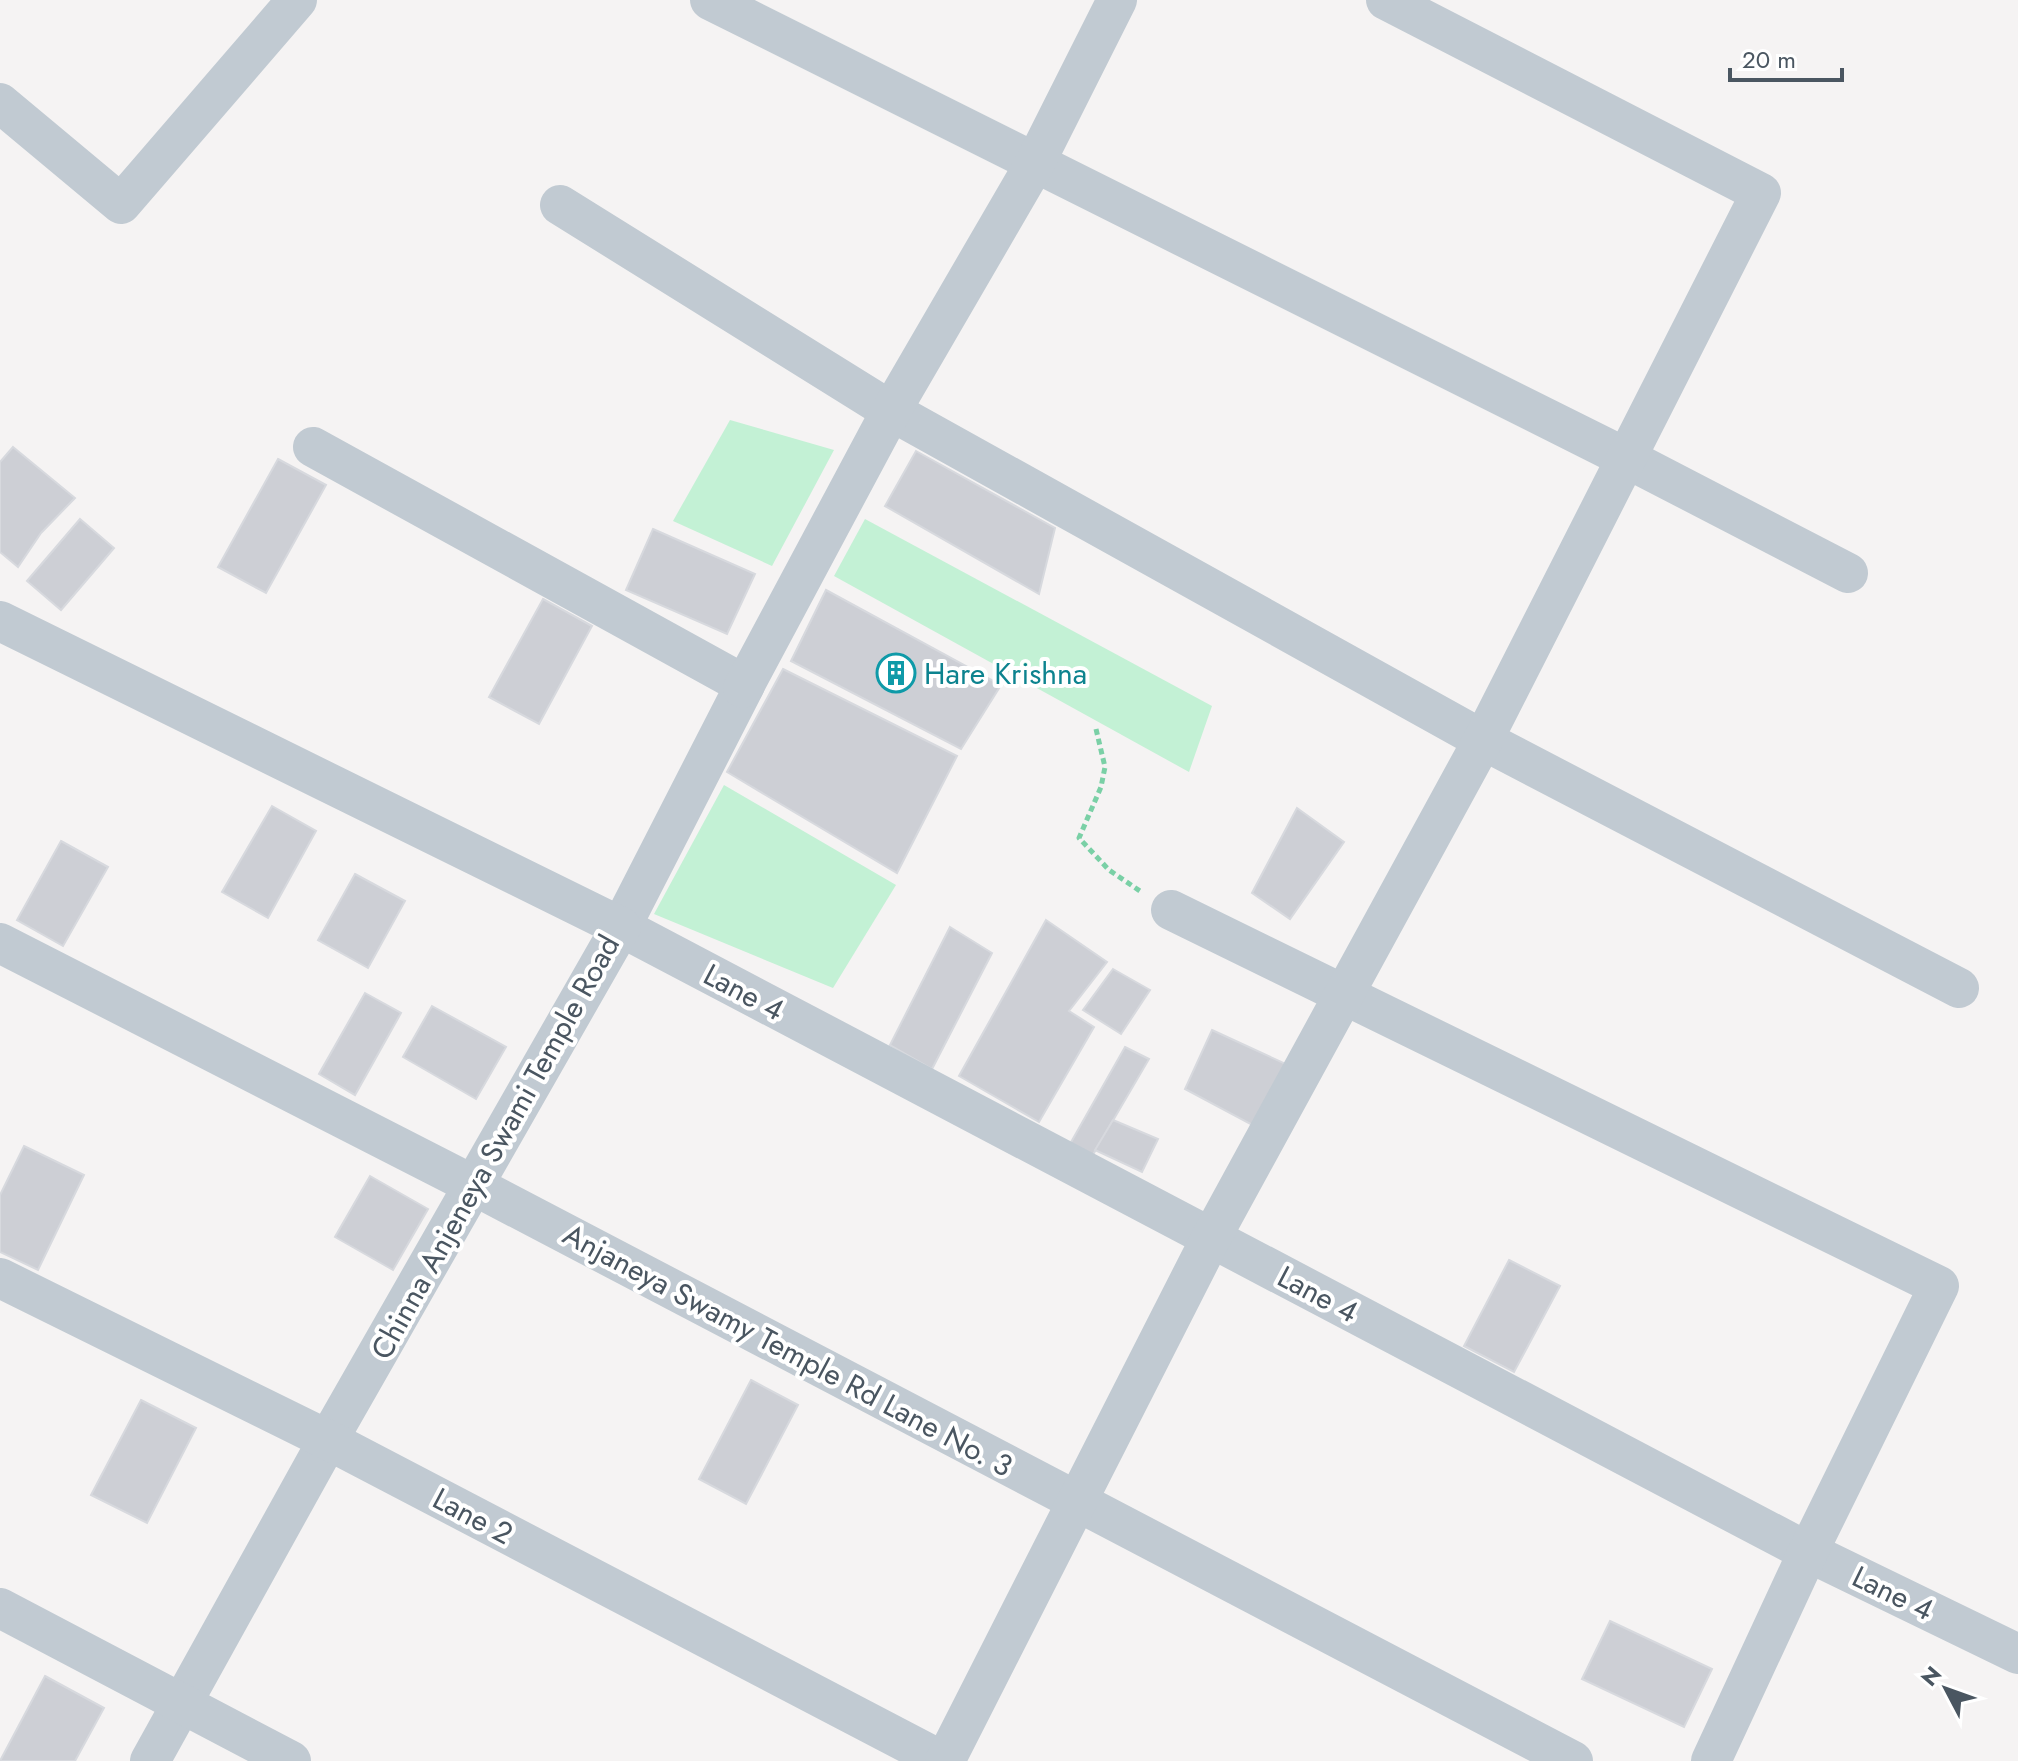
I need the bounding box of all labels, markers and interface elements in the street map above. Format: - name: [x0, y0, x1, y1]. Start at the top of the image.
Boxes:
- scale bar: [1730, 32, 1842, 82]
- text: 20 m: [1742, 42, 1796, 77]
- building icon: Hare Krishna: [875, 652, 917, 694]
- place label: Hare Krishna: [924, 652, 1087, 695]
- street label: Chinna Anjeneya Swami Temple Road: [360, 927, 630, 1367]
- street label: Lane 4: [696, 953, 792, 1031]
- street label: Anjaneya Swamy Temple Rd Lane No. 3: [556, 1213, 1020, 1487]
- street label: Lane 4: [1270, 1255, 1366, 1333]
- street label: Lane 2: [425, 1477, 521, 1555]
- street label: Lane 4: [1845, 1555, 1941, 1631]
- north arrow: [1906, 1649, 1986, 1729]
- text: N: [1913, 1659, 1949, 1693]

